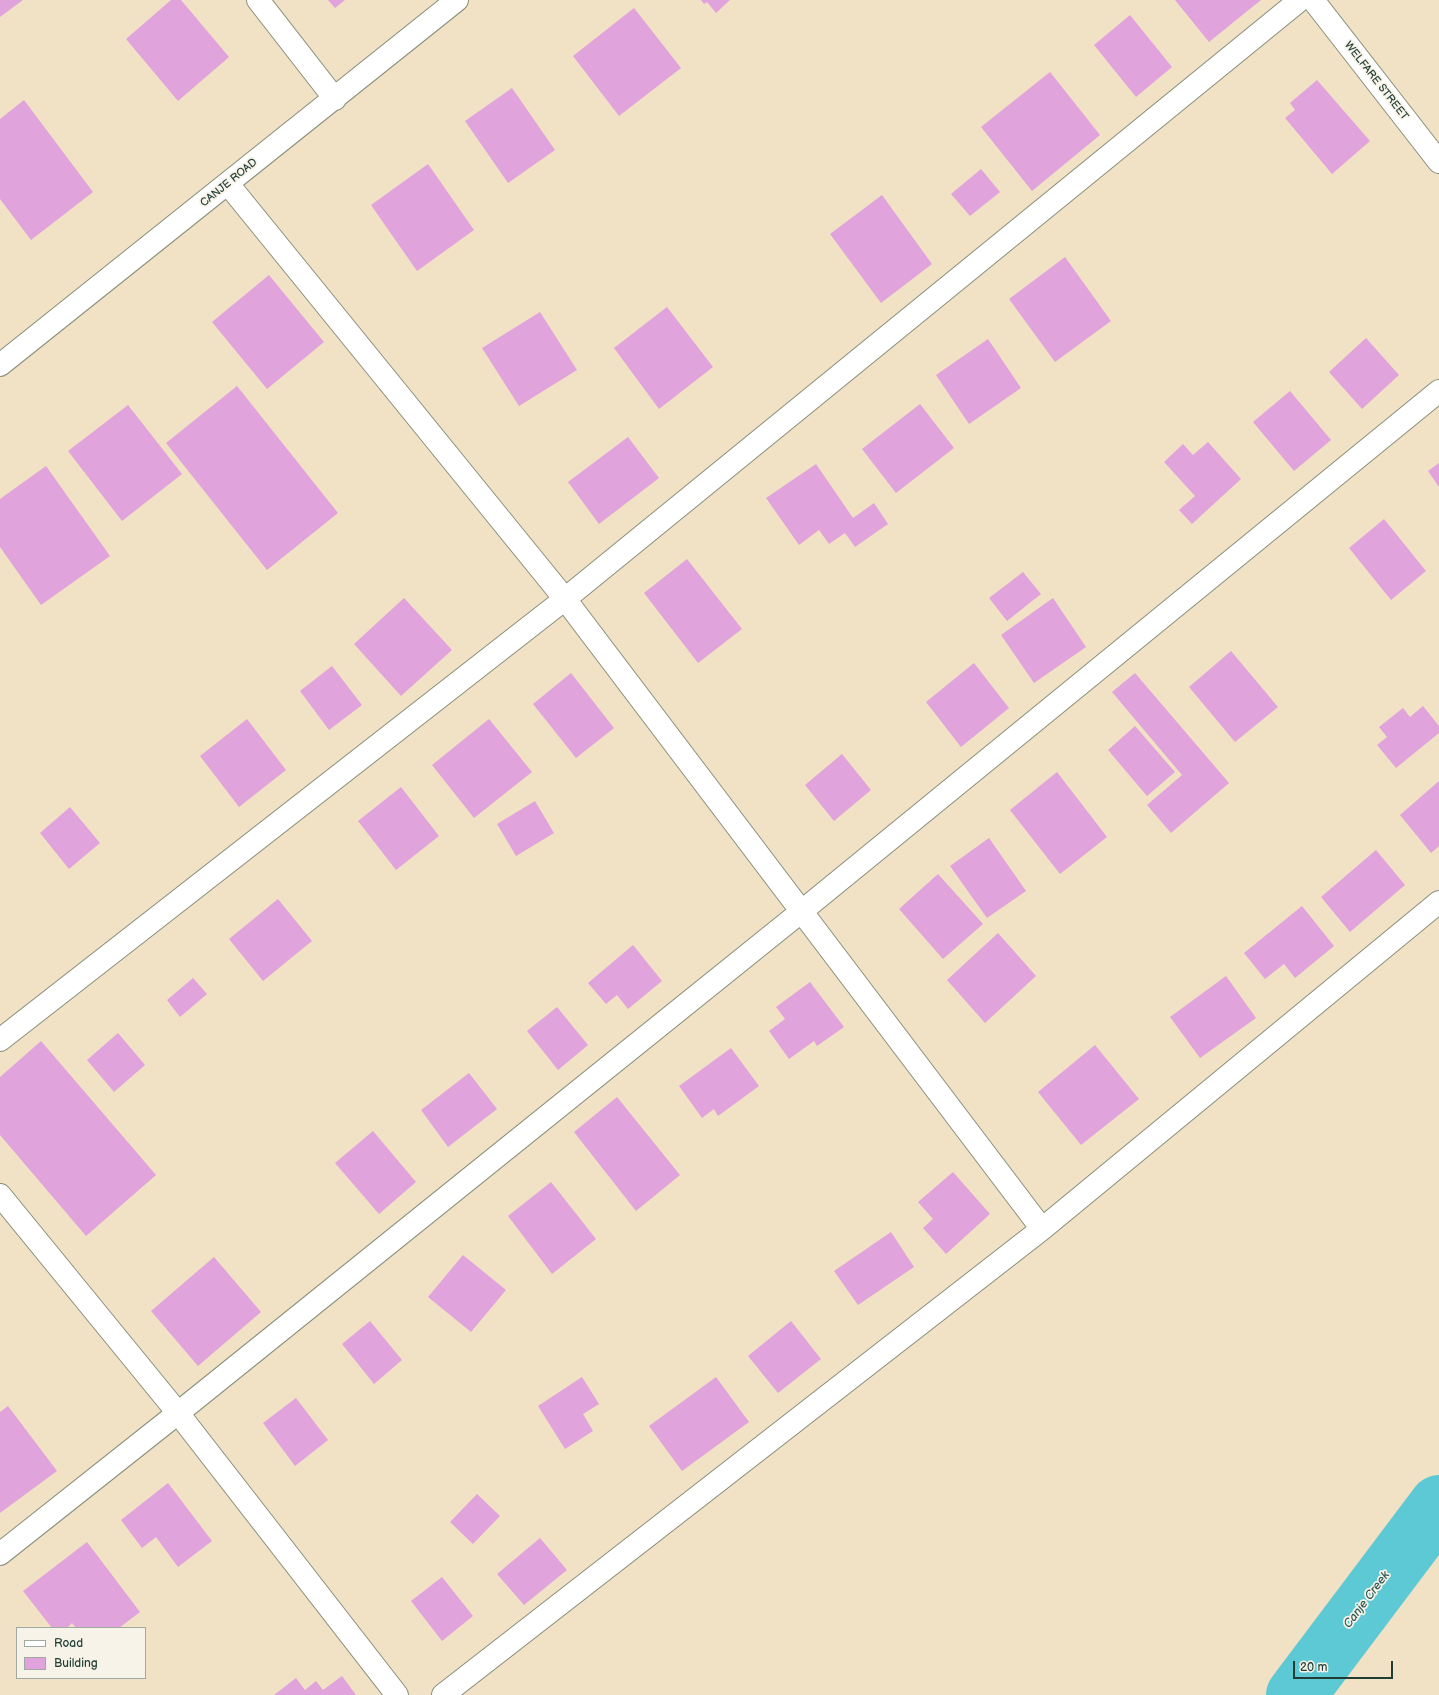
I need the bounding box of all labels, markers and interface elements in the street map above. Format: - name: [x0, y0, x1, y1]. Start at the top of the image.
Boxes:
- street label: WELFARE STREET: [1341, 39, 1411, 123]
- street label: CANJE ROAD: [198, 156, 260, 210]
- water label: Canje Creek: [1341, 1569, 1393, 1631]
- legend: [16, 1627, 146, 1679]
- text: Road: [54, 1636, 83, 1651]
- scale bar: [1295, 1653, 1395, 1679]
- text: Building: [54, 1656, 98, 1671]
- text: 20 m: [1300, 1660, 1327, 1675]

